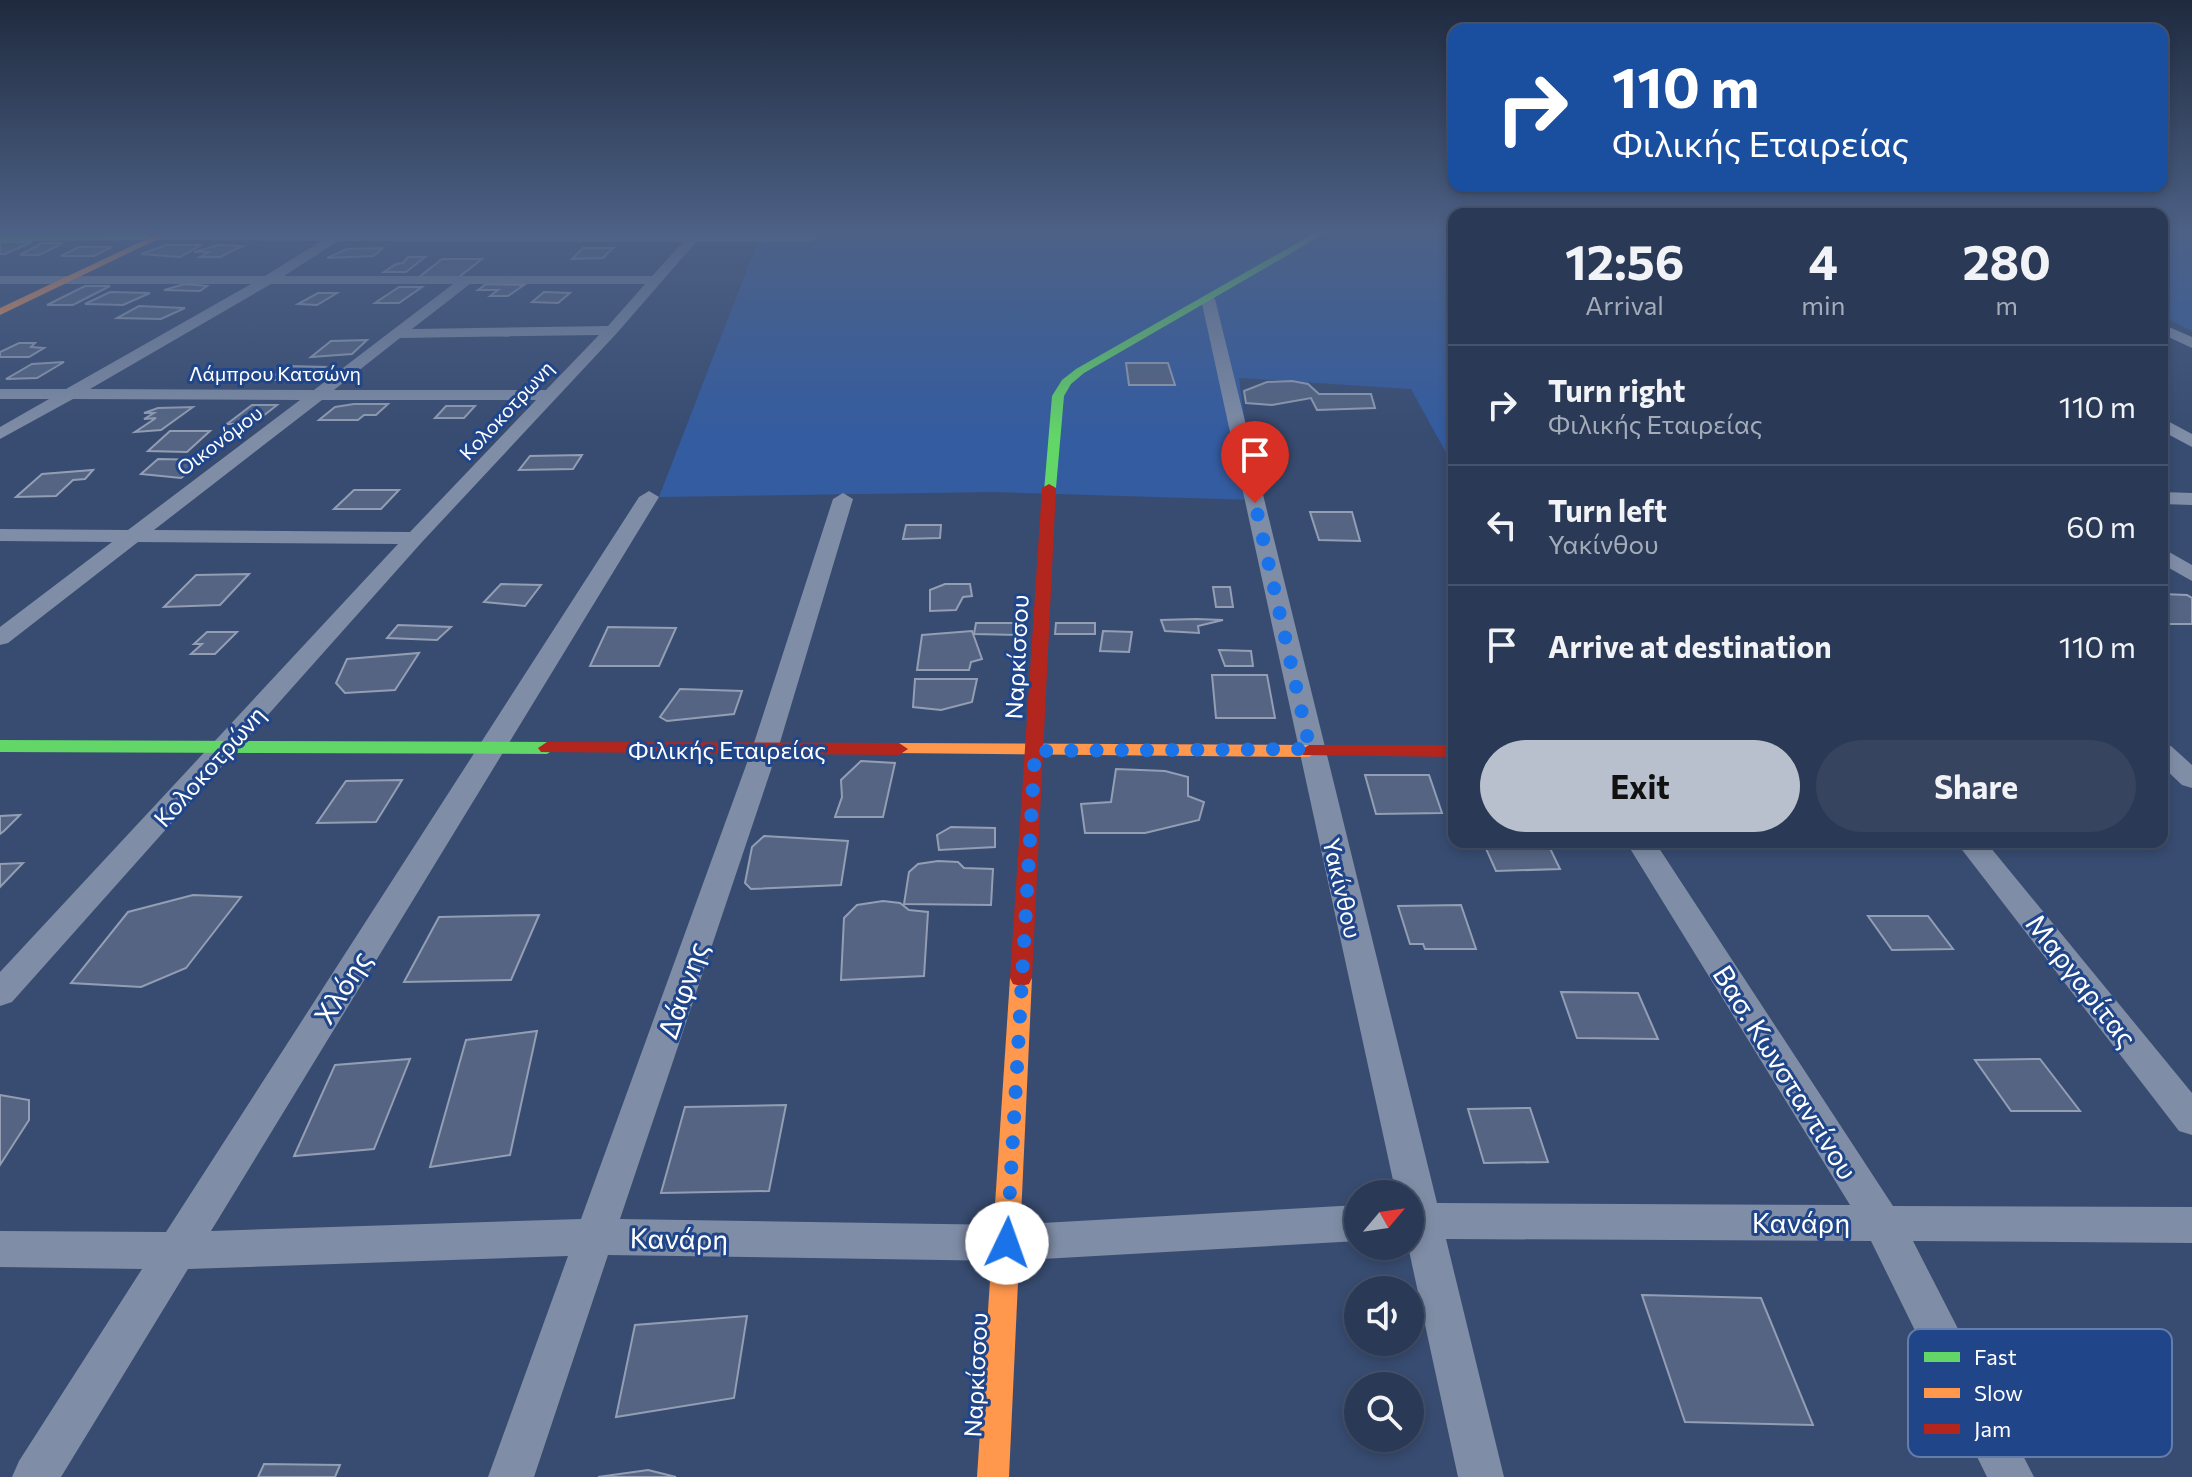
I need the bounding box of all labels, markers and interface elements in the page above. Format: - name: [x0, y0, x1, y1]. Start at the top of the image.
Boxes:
- text: 110 m: [1612, 51, 1759, 120]
- icon: right: [1480, 56, 1584, 160]
- text: Φιλικής Εταιρείας: [1612, 120, 1909, 164]
- text: 12:56: [1565, 231, 1684, 290]
- text: 4: [1809, 231, 1838, 290]
- text: 280: [1962, 231, 2051, 290]
- text: Arrival: [1585, 289, 1664, 320]
- text: min: [1801, 289, 1845, 320]
- text: m: [1995, 289, 2018, 320]
- street label: Κολοκοτρωνη: [454, 355, 558, 465]
- street label: Λάμπρου Κατσώνη: [189, 361, 361, 385]
- text: Turn right: [1548, 371, 1685, 408]
- icon: right: [1480, 383, 1524, 427]
- text: 110 m: [2059, 387, 2136, 424]
- street label: Οικονόμου: [171, 400, 267, 480]
- text: Φιλικής Εταιρείας: [1548, 408, 1763, 439]
- pin: [1221, 421, 1289, 503]
- icon: arrive: [1233, 433, 1277, 477]
- text: Turn left: [1548, 491, 1667, 528]
- icon: left: [1480, 503, 1524, 547]
- text: 60 m: [2066, 507, 2136, 544]
- text: Υακίνθου: [1548, 528, 1659, 559]
- street label: Ναρκίσσου: [998, 594, 1034, 720]
- icon: arrive: [1480, 623, 1524, 667]
- text: Arrive at destination: [1548, 627, 1832, 664]
- text: 110 m: [2059, 627, 2136, 664]
- street label: Κολοκοτρώνη: [147, 700, 271, 832]
- street label: Φιλικής Εταιρείας: [628, 735, 826, 764]
- button: Exit: [1480, 740, 1800, 832]
- button: Share: [1816, 740, 2136, 832]
- street label: Υακίνθου: [1317, 835, 1369, 941]
- street label: Μαργαρίτας: [2020, 907, 2144, 1053]
- street label: Δάφνης: [650, 937, 714, 1043]
- street label: Χλόης: [306, 944, 378, 1030]
- street label: Βασ. Κωνσταντίνου: [1706, 959, 1866, 1185]
- north arrow: [1344, 1180, 1424, 1260]
- map controls: [1344, 1180, 1424, 1452]
- position arrow: [965, 1201, 1049, 1285]
- street label: Κανάρη: [1752, 1205, 1850, 1239]
- street label: Κανάρη: [629, 1220, 729, 1256]
- button: sound: [1344, 1276, 1424, 1356]
- street label: Ναρκίσσου: [957, 1312, 993, 1438]
- legend: [1908, 1329, 2172, 1457]
- text: Fast: [1974, 1343, 2017, 1370]
- button: search: [1344, 1372, 1424, 1452]
- text: Slow: [1974, 1379, 2023, 1406]
- text: Jam: [1974, 1415, 2011, 1442]

